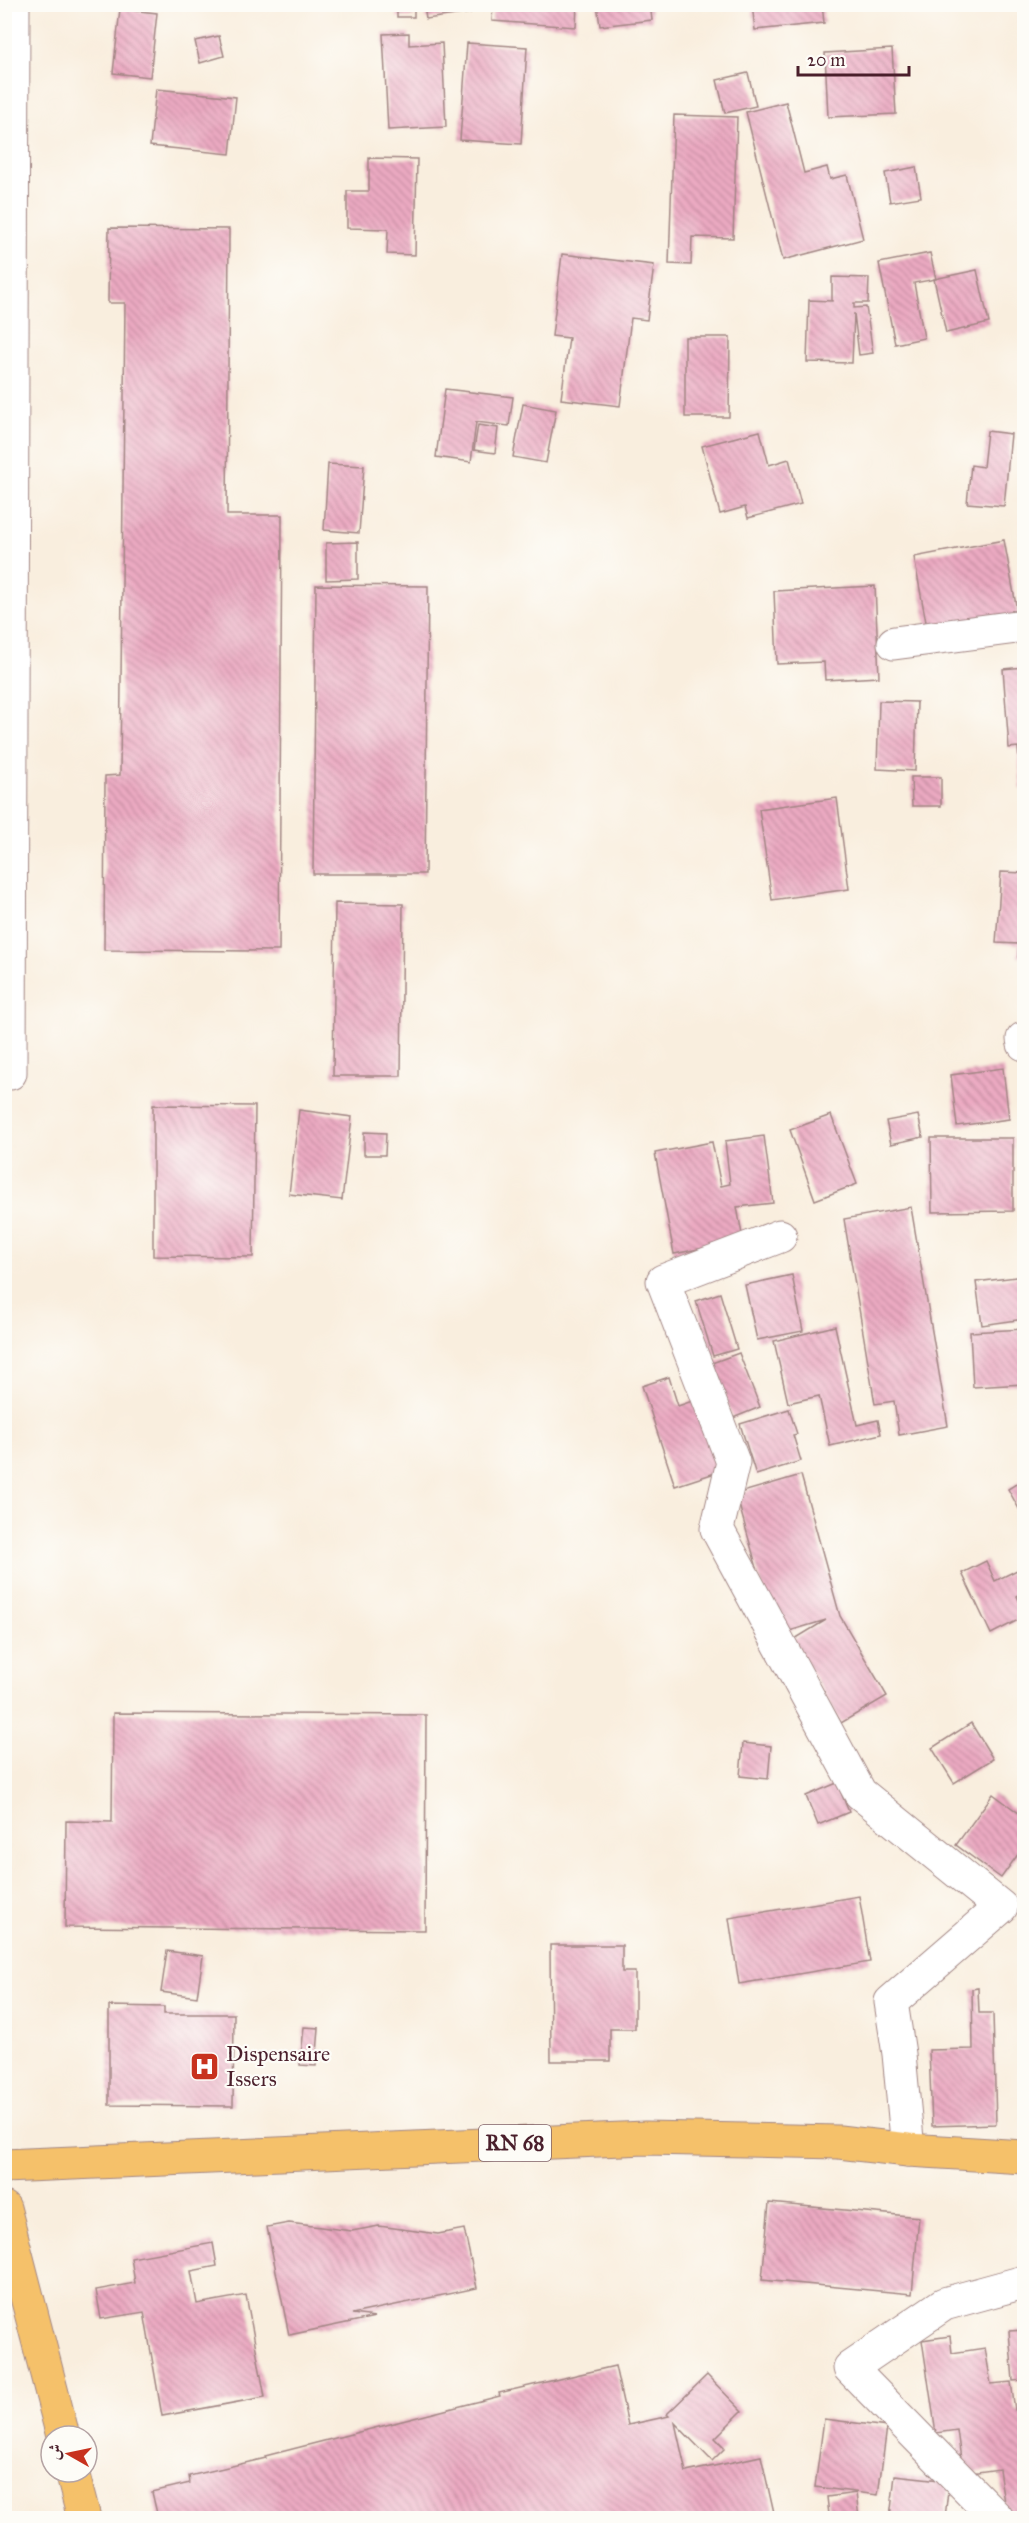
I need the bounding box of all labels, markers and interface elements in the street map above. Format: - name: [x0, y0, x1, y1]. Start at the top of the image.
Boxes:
- scale bar: [798, 39, 909, 77]
- text: 20 m: [807, 49, 845, 71]
- place label: Dispensaire Issers: [226, 2040, 330, 2092]
- hospital icon: Dispensaire Issers: [189, 2050, 221, 2082]
- road number: RN 68: [479, 2125, 551, 2161]
- north arrow: [39, 2424, 99, 2484]
- text: ش: [44, 2442, 65, 2461]

